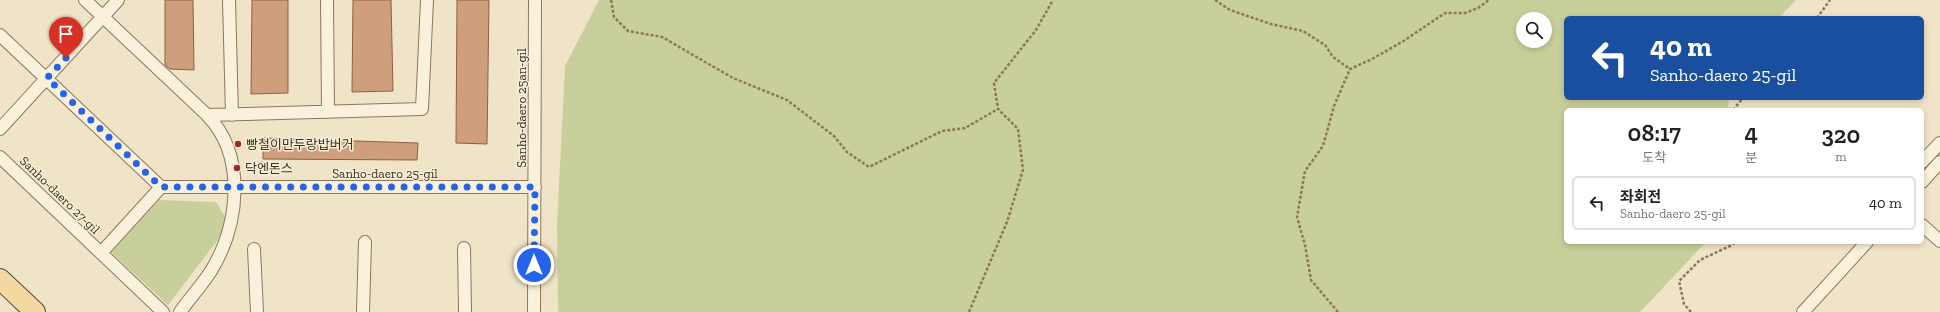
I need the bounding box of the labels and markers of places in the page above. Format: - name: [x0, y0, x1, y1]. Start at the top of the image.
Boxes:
- pin: [49, 17, 83, 58]
- place label: 빵철이만두랑밥버거: [246, 137, 354, 152]
- marker: 빵철이만두랑밥버거: [233, 139, 243, 149]
- place label: 닥엔돈스: [245, 161, 293, 176]
- marker: 닥엔돈스: [232, 163, 242, 173]

